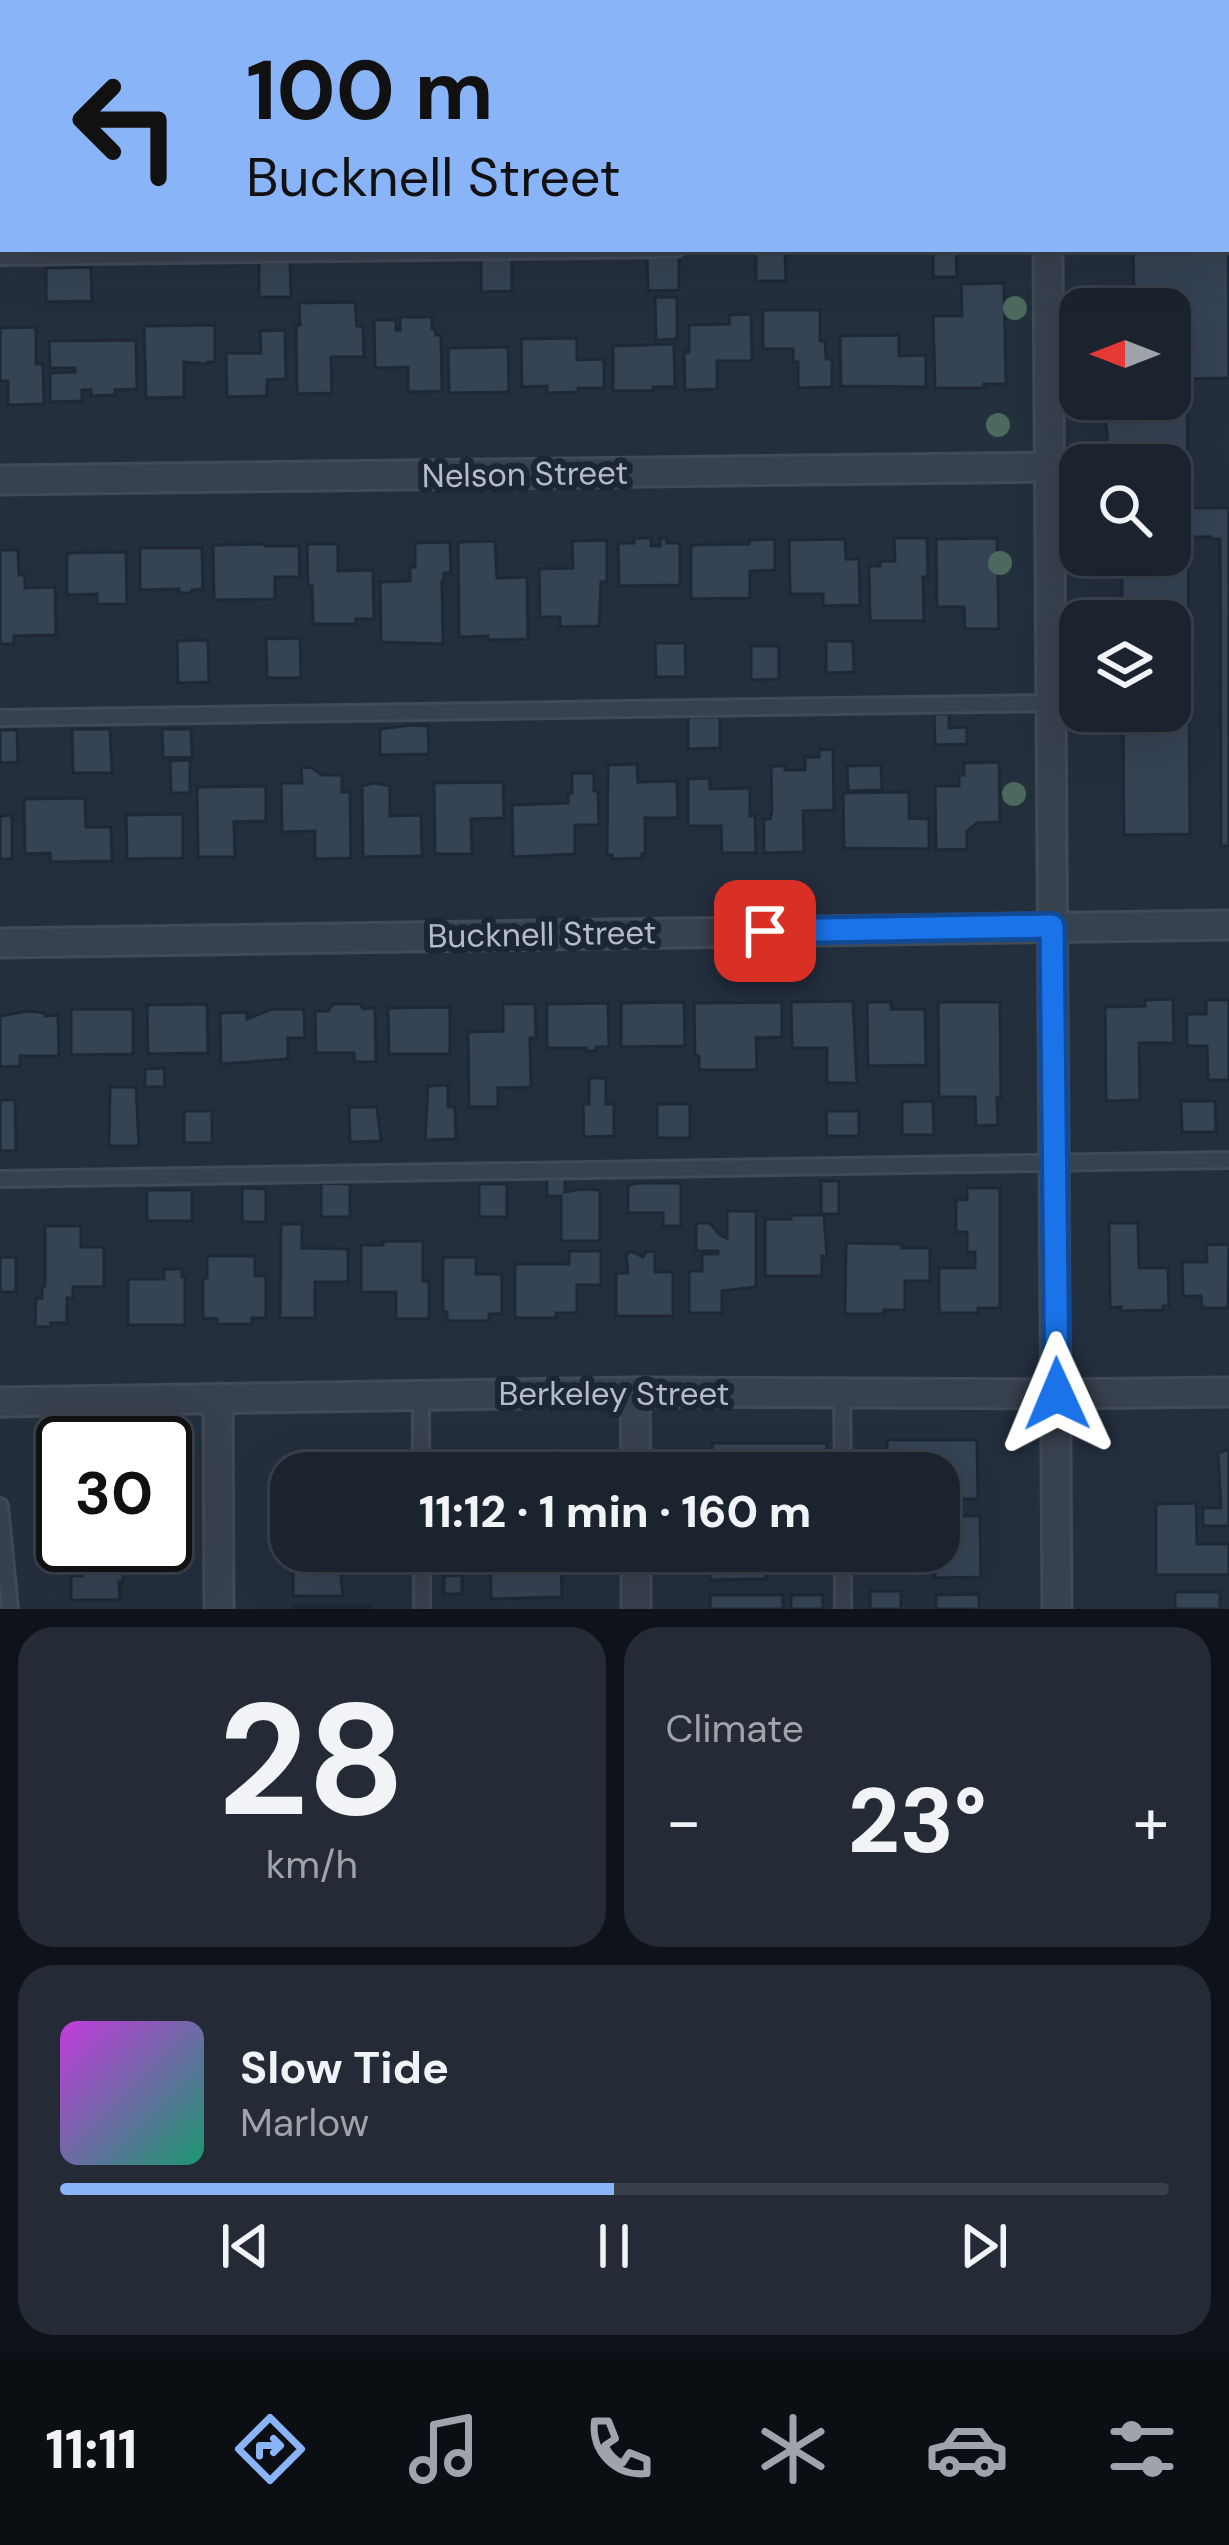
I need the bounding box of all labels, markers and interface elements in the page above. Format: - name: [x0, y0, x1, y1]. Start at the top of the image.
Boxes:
- text: 100 m: [246, 36, 494, 145]
- icon: left: [48, 48, 204, 204]
- text: Bucknell Street: [246, 142, 621, 213]
- north arrow: [1059, 288, 1191, 420]
- map controls: [1059, 288, 1191, 732]
- button: search: [1059, 444, 1191, 576]
- street label: Nelson Street: [421, 451, 629, 497]
- button: layers: [1059, 600, 1191, 732]
- pin: [714, 880, 816, 982]
- icon: arrive: [732, 898, 798, 964]
- street label: Bucknell Street: [427, 911, 657, 957]
- position arrow: [994, 1331, 1120, 1457]
- street label: Berkeley Street: [498, 1372, 730, 1415]
- speed limit sign: 30: [36, 1416, 192, 1572]
- text: 11:12 · 1 min · 160 m: [419, 1482, 811, 1541]
- text: 28: [218, 1659, 406, 1862]
- text: Climate: [666, 1703, 804, 1754]
- text: 23°: [848, 1763, 987, 1880]
- text: −: [666, 1779, 702, 1864]
- text: +: [1133, 1779, 1169, 1864]
- text: km/h: [266, 1839, 358, 1890]
- text: Slow Tide: [240, 2038, 449, 2097]
- text: Marlow: [240, 2097, 369, 2148]
- icon: previous: [212, 2213, 278, 2279]
- icon: pause: [581, 2213, 647, 2279]
- icon: next: [951, 2213, 1017, 2279]
- icon: directions: [228, 2407, 312, 2491]
- icon: music: [402, 2407, 486, 2491]
- icon: phone: [577, 2407, 661, 2491]
- icon: climate: [751, 2407, 835, 2491]
- icon: car: [925, 2407, 1009, 2491]
- icon: filters: [1100, 2407, 1184, 2491]
- text: 11:11: [45, 2414, 138, 2485]

